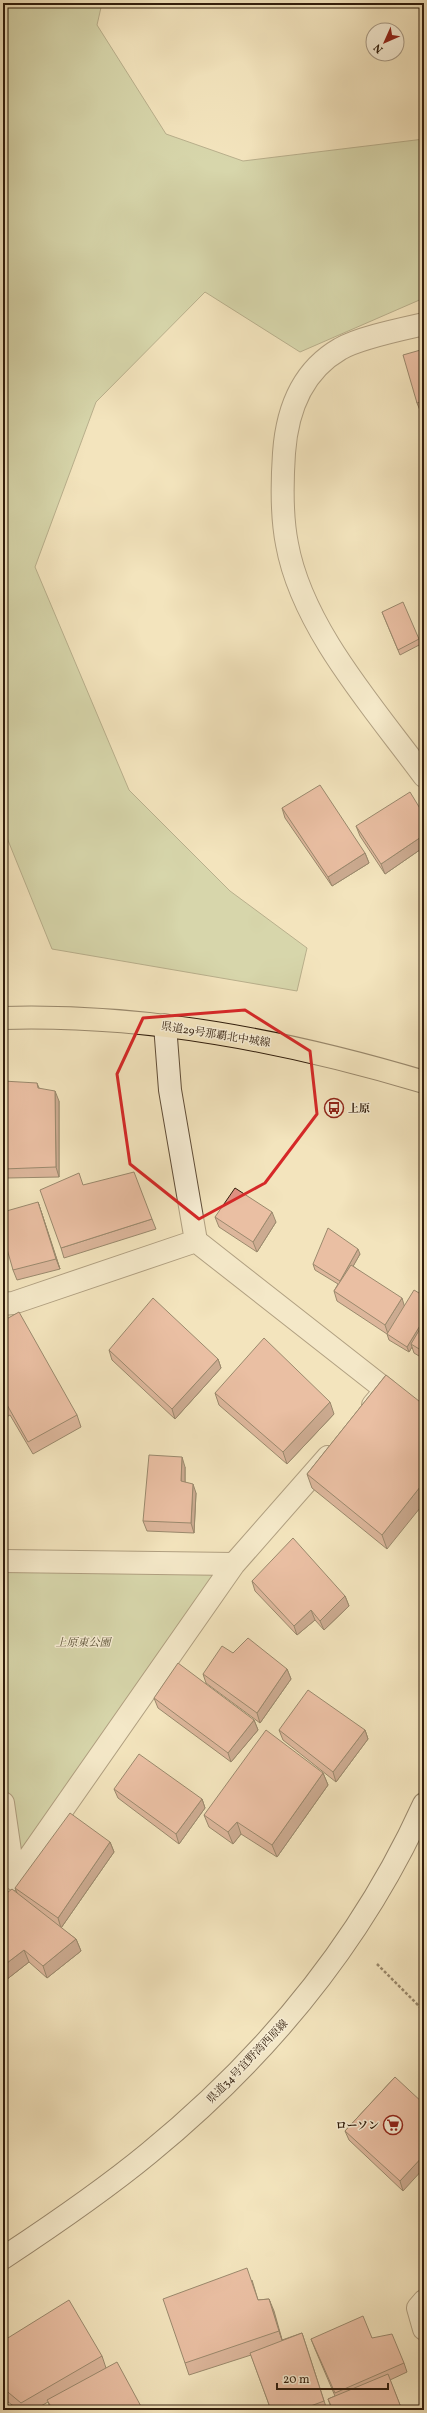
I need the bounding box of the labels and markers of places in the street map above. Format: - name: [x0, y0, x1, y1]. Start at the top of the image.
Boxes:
- bus stop icon: 上原: [323, 1097, 345, 1119]
- place label: 上原: [348, 1102, 370, 1117]
- supermarket icon: ローソン: [382, 2114, 404, 2136]
- place label: ローソン: [335, 2119, 379, 2134]

